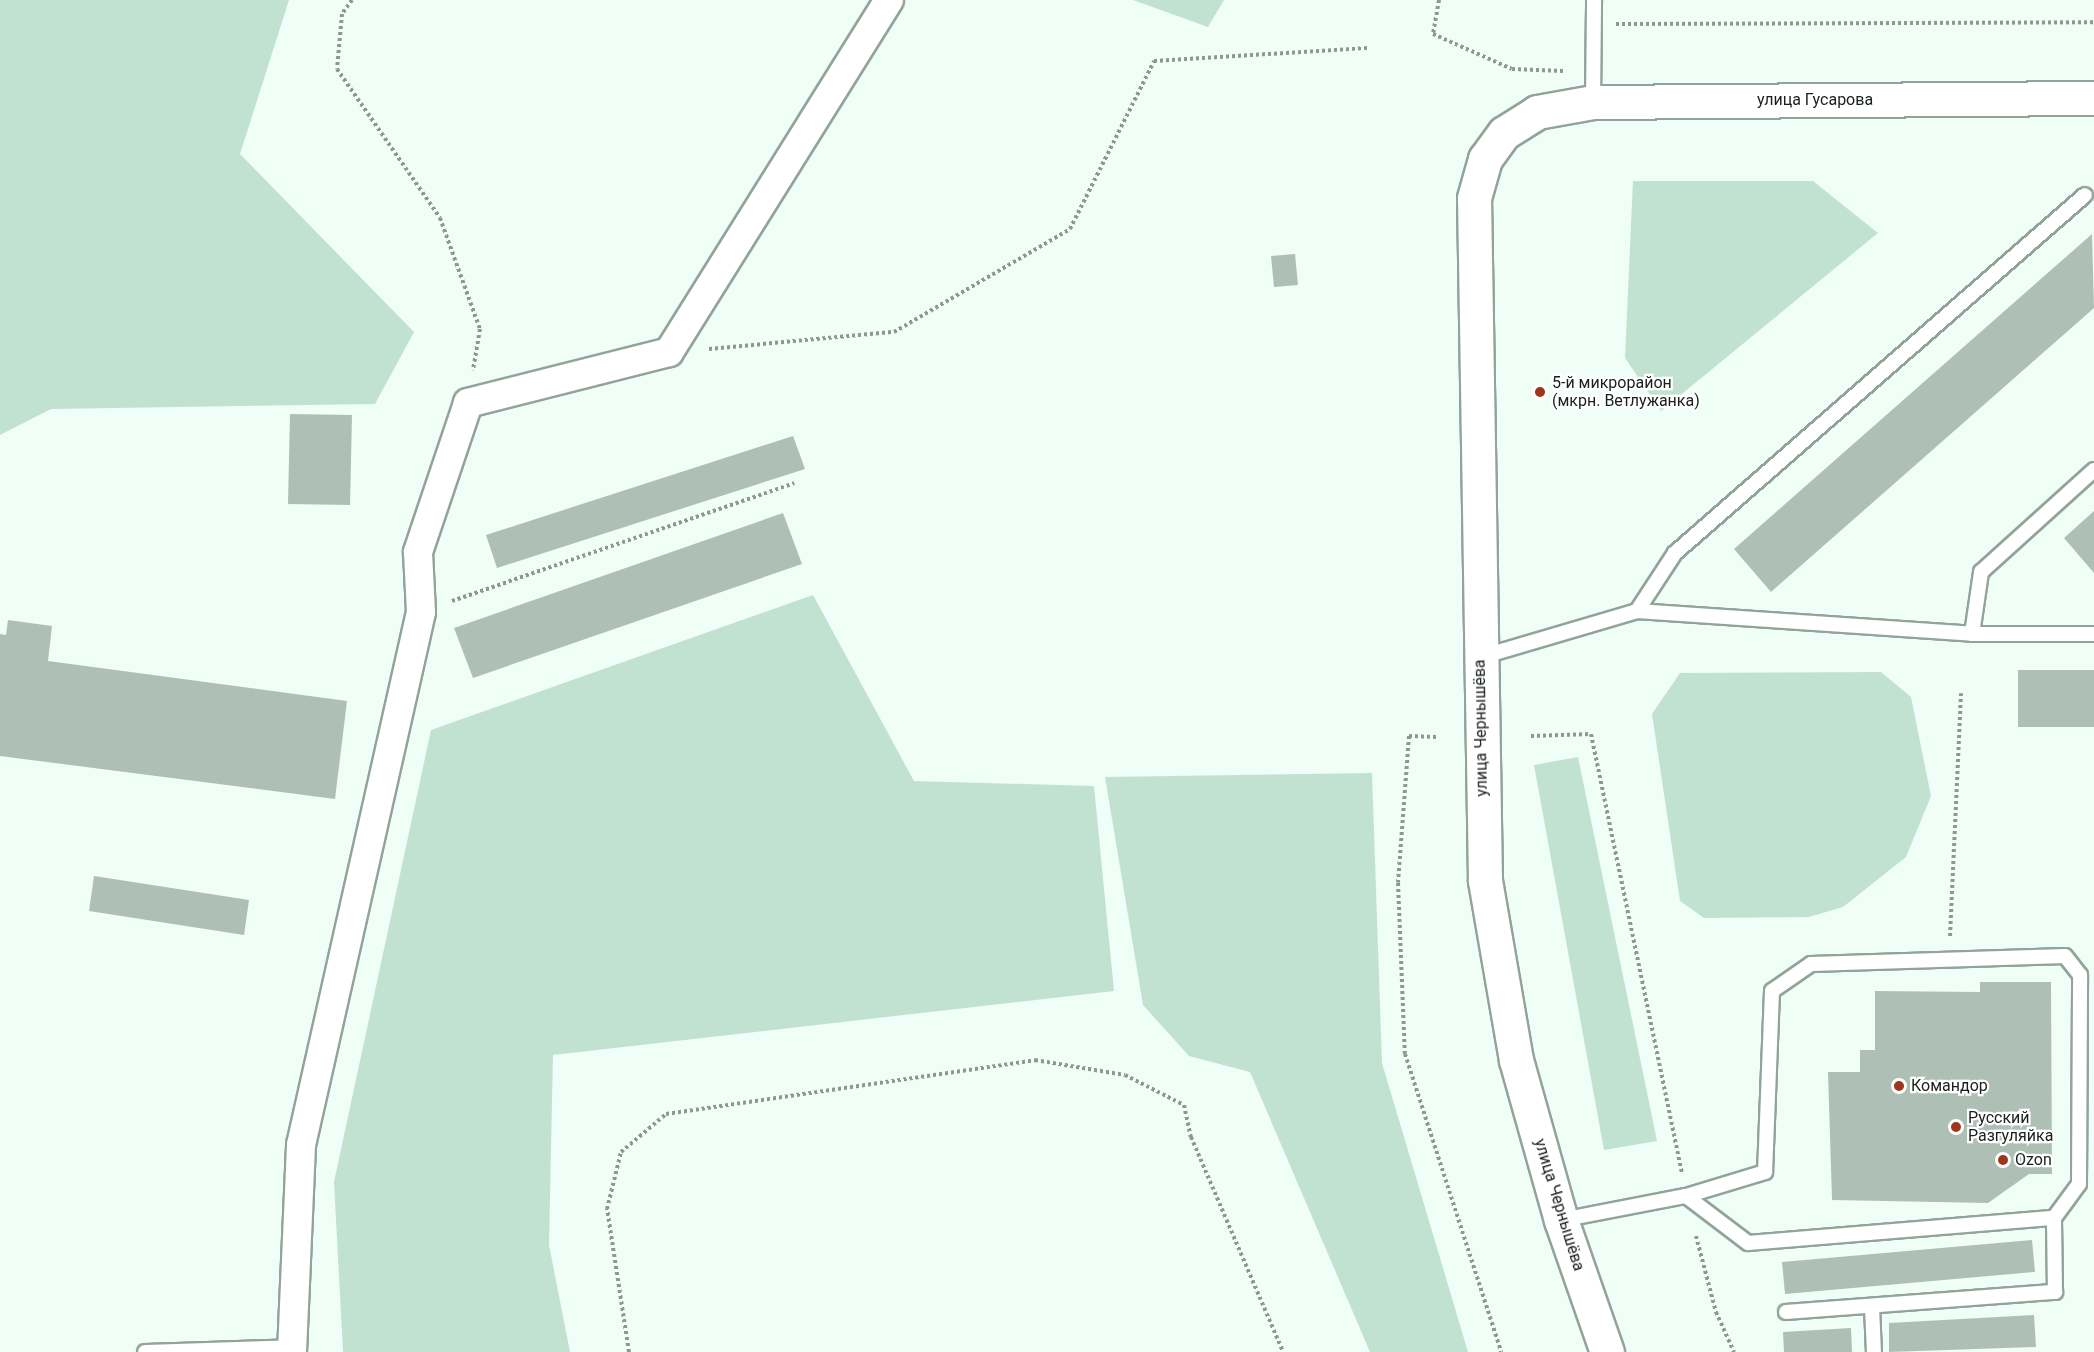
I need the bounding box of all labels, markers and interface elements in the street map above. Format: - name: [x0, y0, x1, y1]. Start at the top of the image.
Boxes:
- street label: улица Гусарова: [1757, 90, 1873, 110]
- place label: 5-й микрорайон (мкрн. Ветлужанка): [1552, 373, 1700, 411]
- marker: 5-й микрорайон (мкрн. Ветлужанка): [1533, 385, 1547, 399]
- street label: улица Чернышёва: [1470, 659, 1492, 797]
- place label: Командор: [1911, 1076, 1988, 1096]
- marker: Командор: [1892, 1079, 1906, 1093]
- place label: Русский Разгуляйка: [1968, 1108, 2053, 1146]
- marker: Русский Разгуляйка: [1949, 1120, 1963, 1134]
- street label: улица Чернышёва: [1530, 1137, 1588, 1273]
- place label: Ozon: [2015, 1150, 2052, 1170]
- marker: Ozon: [1996, 1153, 2010, 1167]

